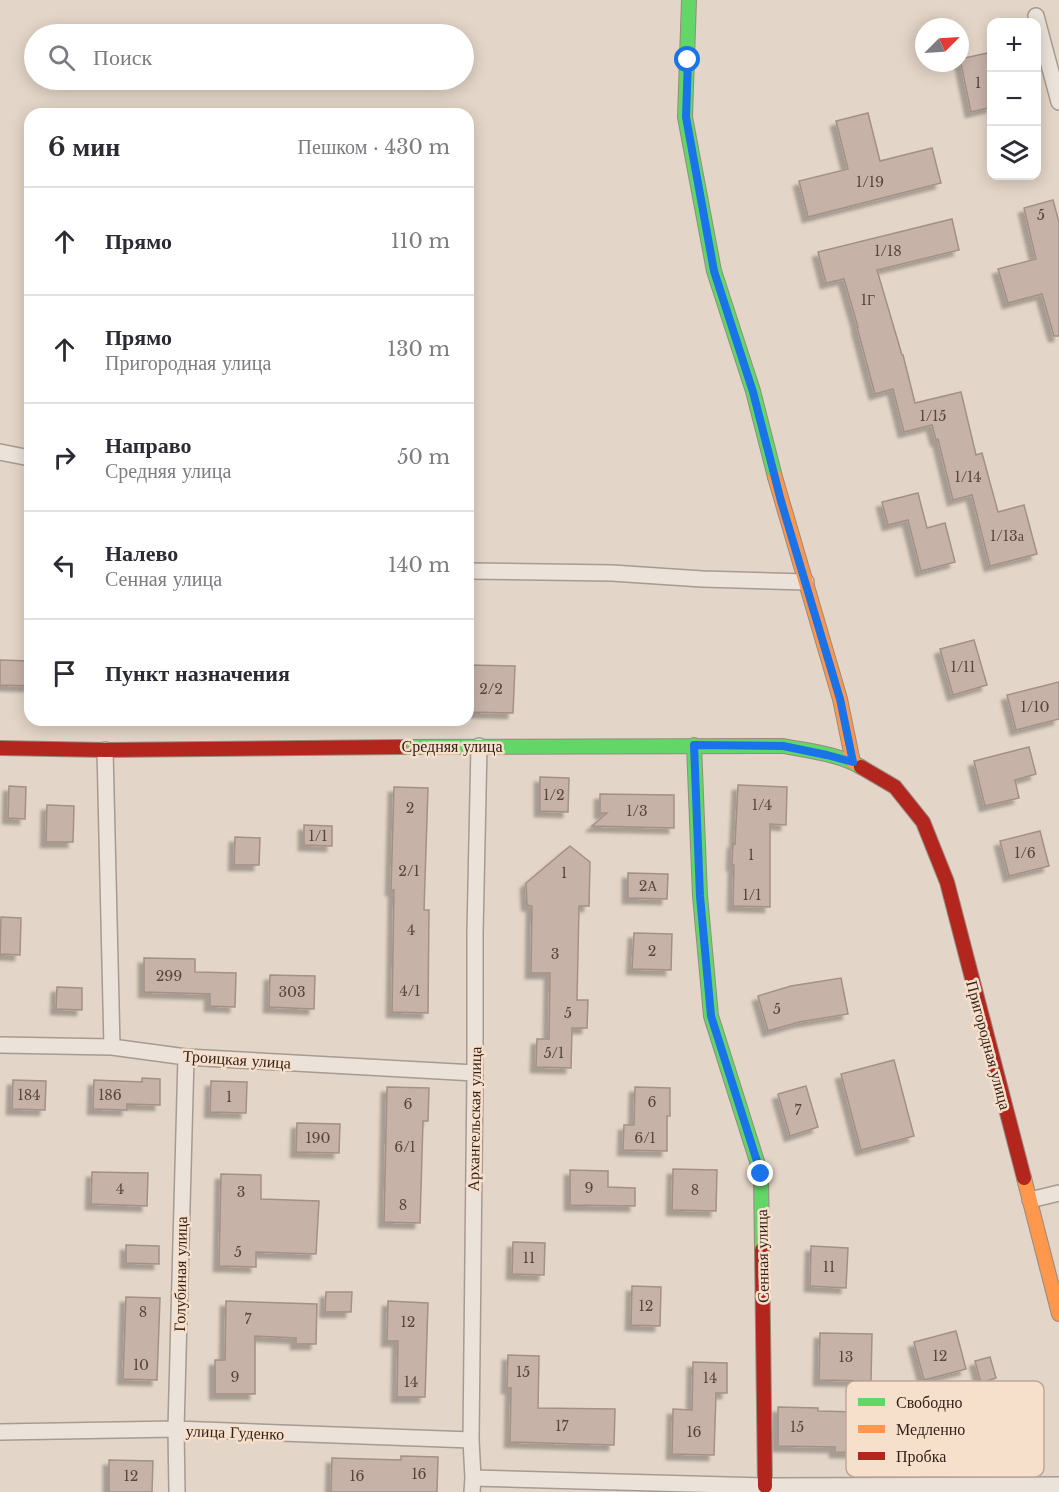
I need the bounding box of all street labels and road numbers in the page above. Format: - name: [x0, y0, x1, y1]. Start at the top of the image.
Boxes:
- street label: Средняя улица: [401, 736, 503, 756]
- street label: Пригородная улица: [962, 978, 1016, 1112]
- street label: Троицкая улица: [182, 1045, 292, 1073]
- street label: Архангельская улица: [463, 1046, 485, 1192]
- street label: Сенная улица: [751, 1209, 773, 1303]
- street label: Голубиная улица: [169, 1216, 191, 1332]
- street label: улица Гуденко: [185, 1420, 285, 1444]

